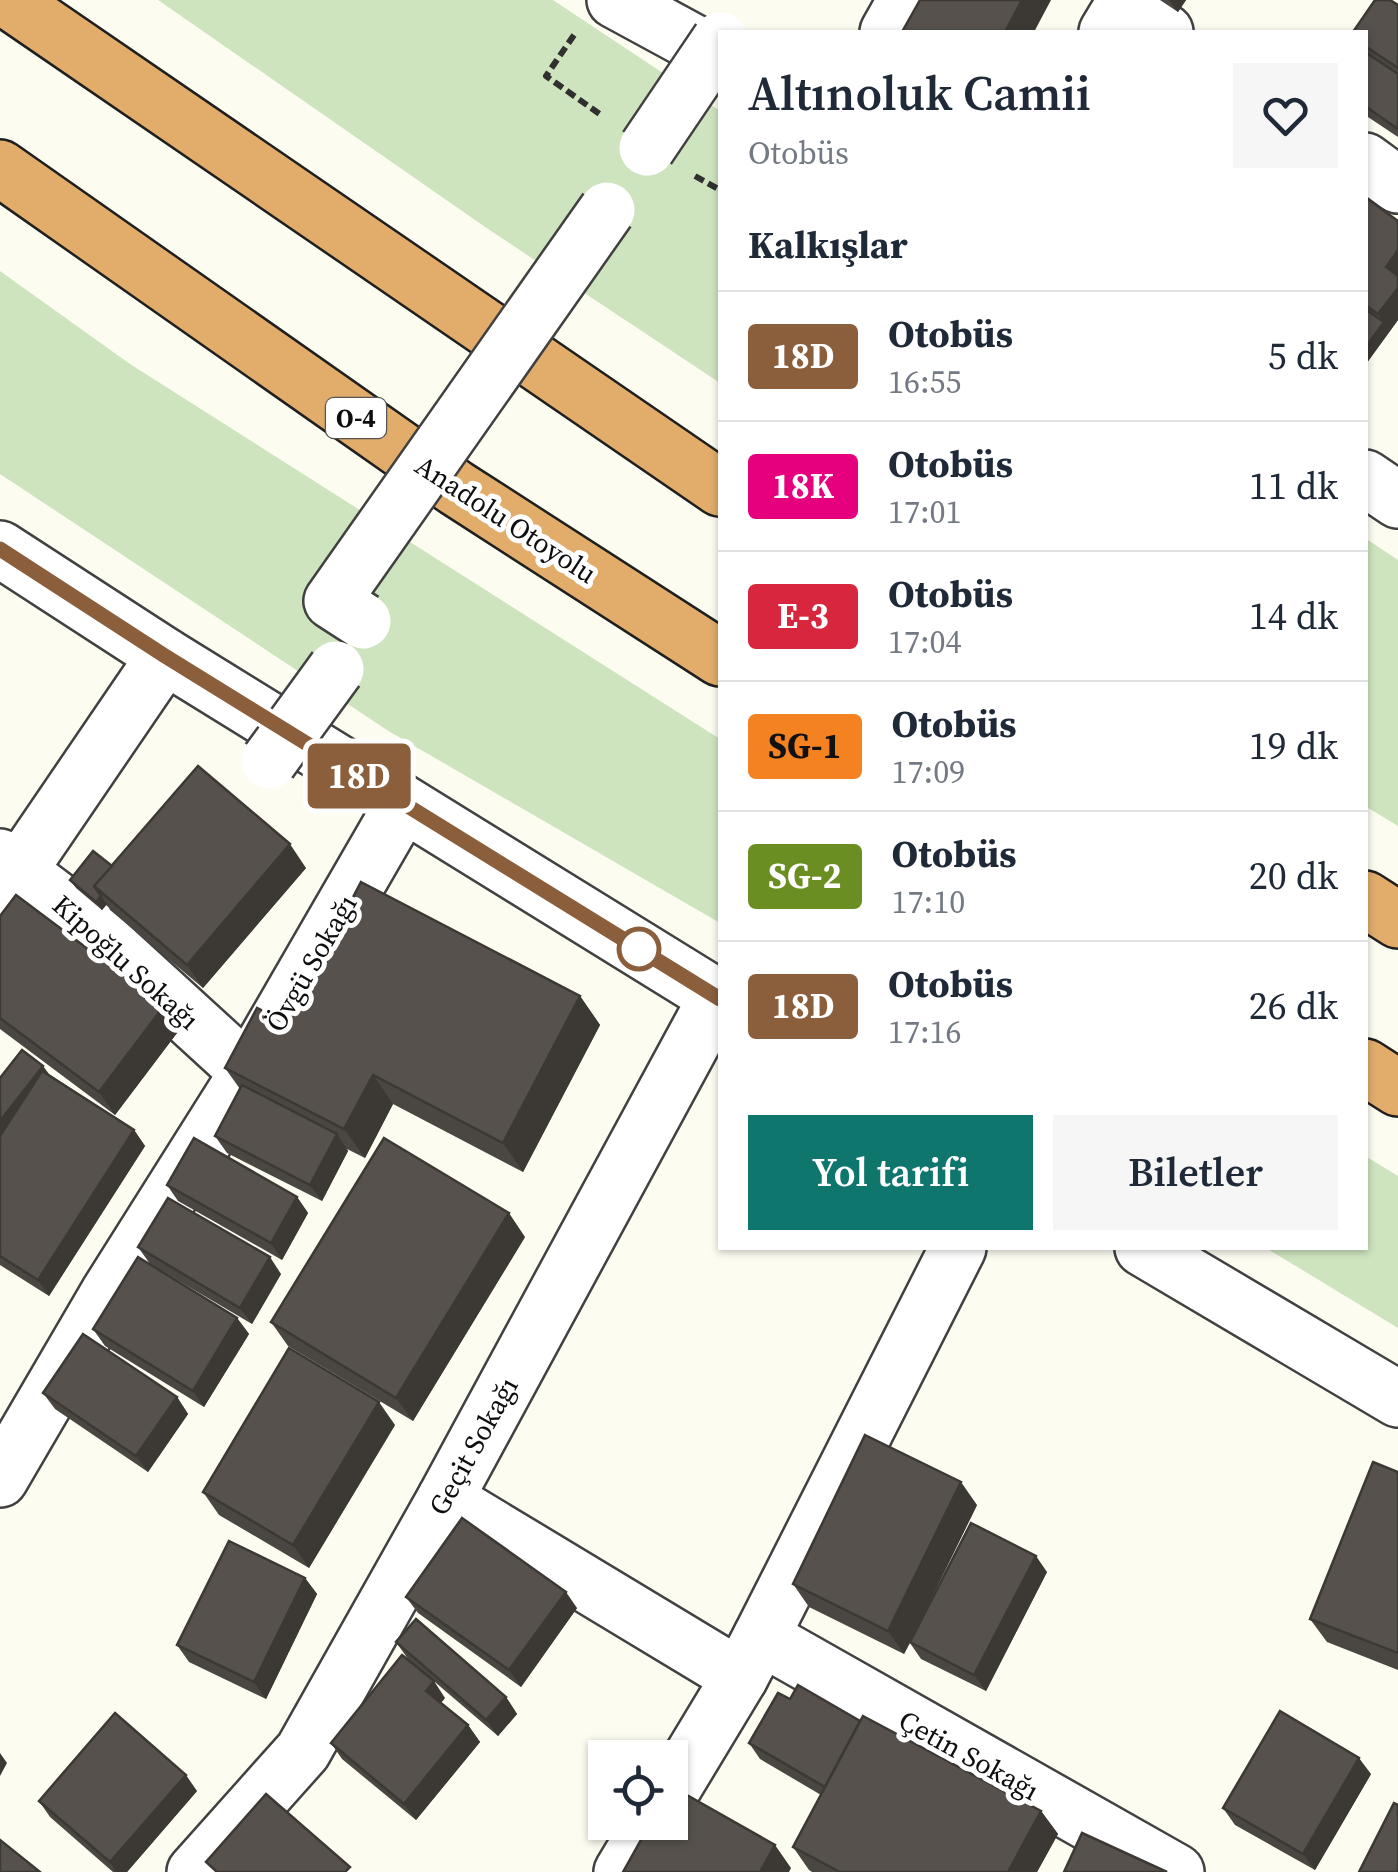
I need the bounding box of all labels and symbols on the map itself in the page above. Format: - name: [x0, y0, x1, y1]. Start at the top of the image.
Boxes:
- road number: O-4: [326, 398, 386, 438]
- street label: Anadolu Otoyolu: [408, 446, 604, 592]
- line badge: 18D: [302, 744, 416, 808]
- street label: Kipoğlu Sokağı: [44, 886, 208, 1038]
- street label: Övgü Sokağı: [256, 888, 366, 1038]
- unlabelled marker: [618, 928, 660, 970]
- street label: Geçit Sokağı: [419, 1370, 527, 1522]
- street label: Çetin Sokağı: [892, 1701, 1046, 1809]

